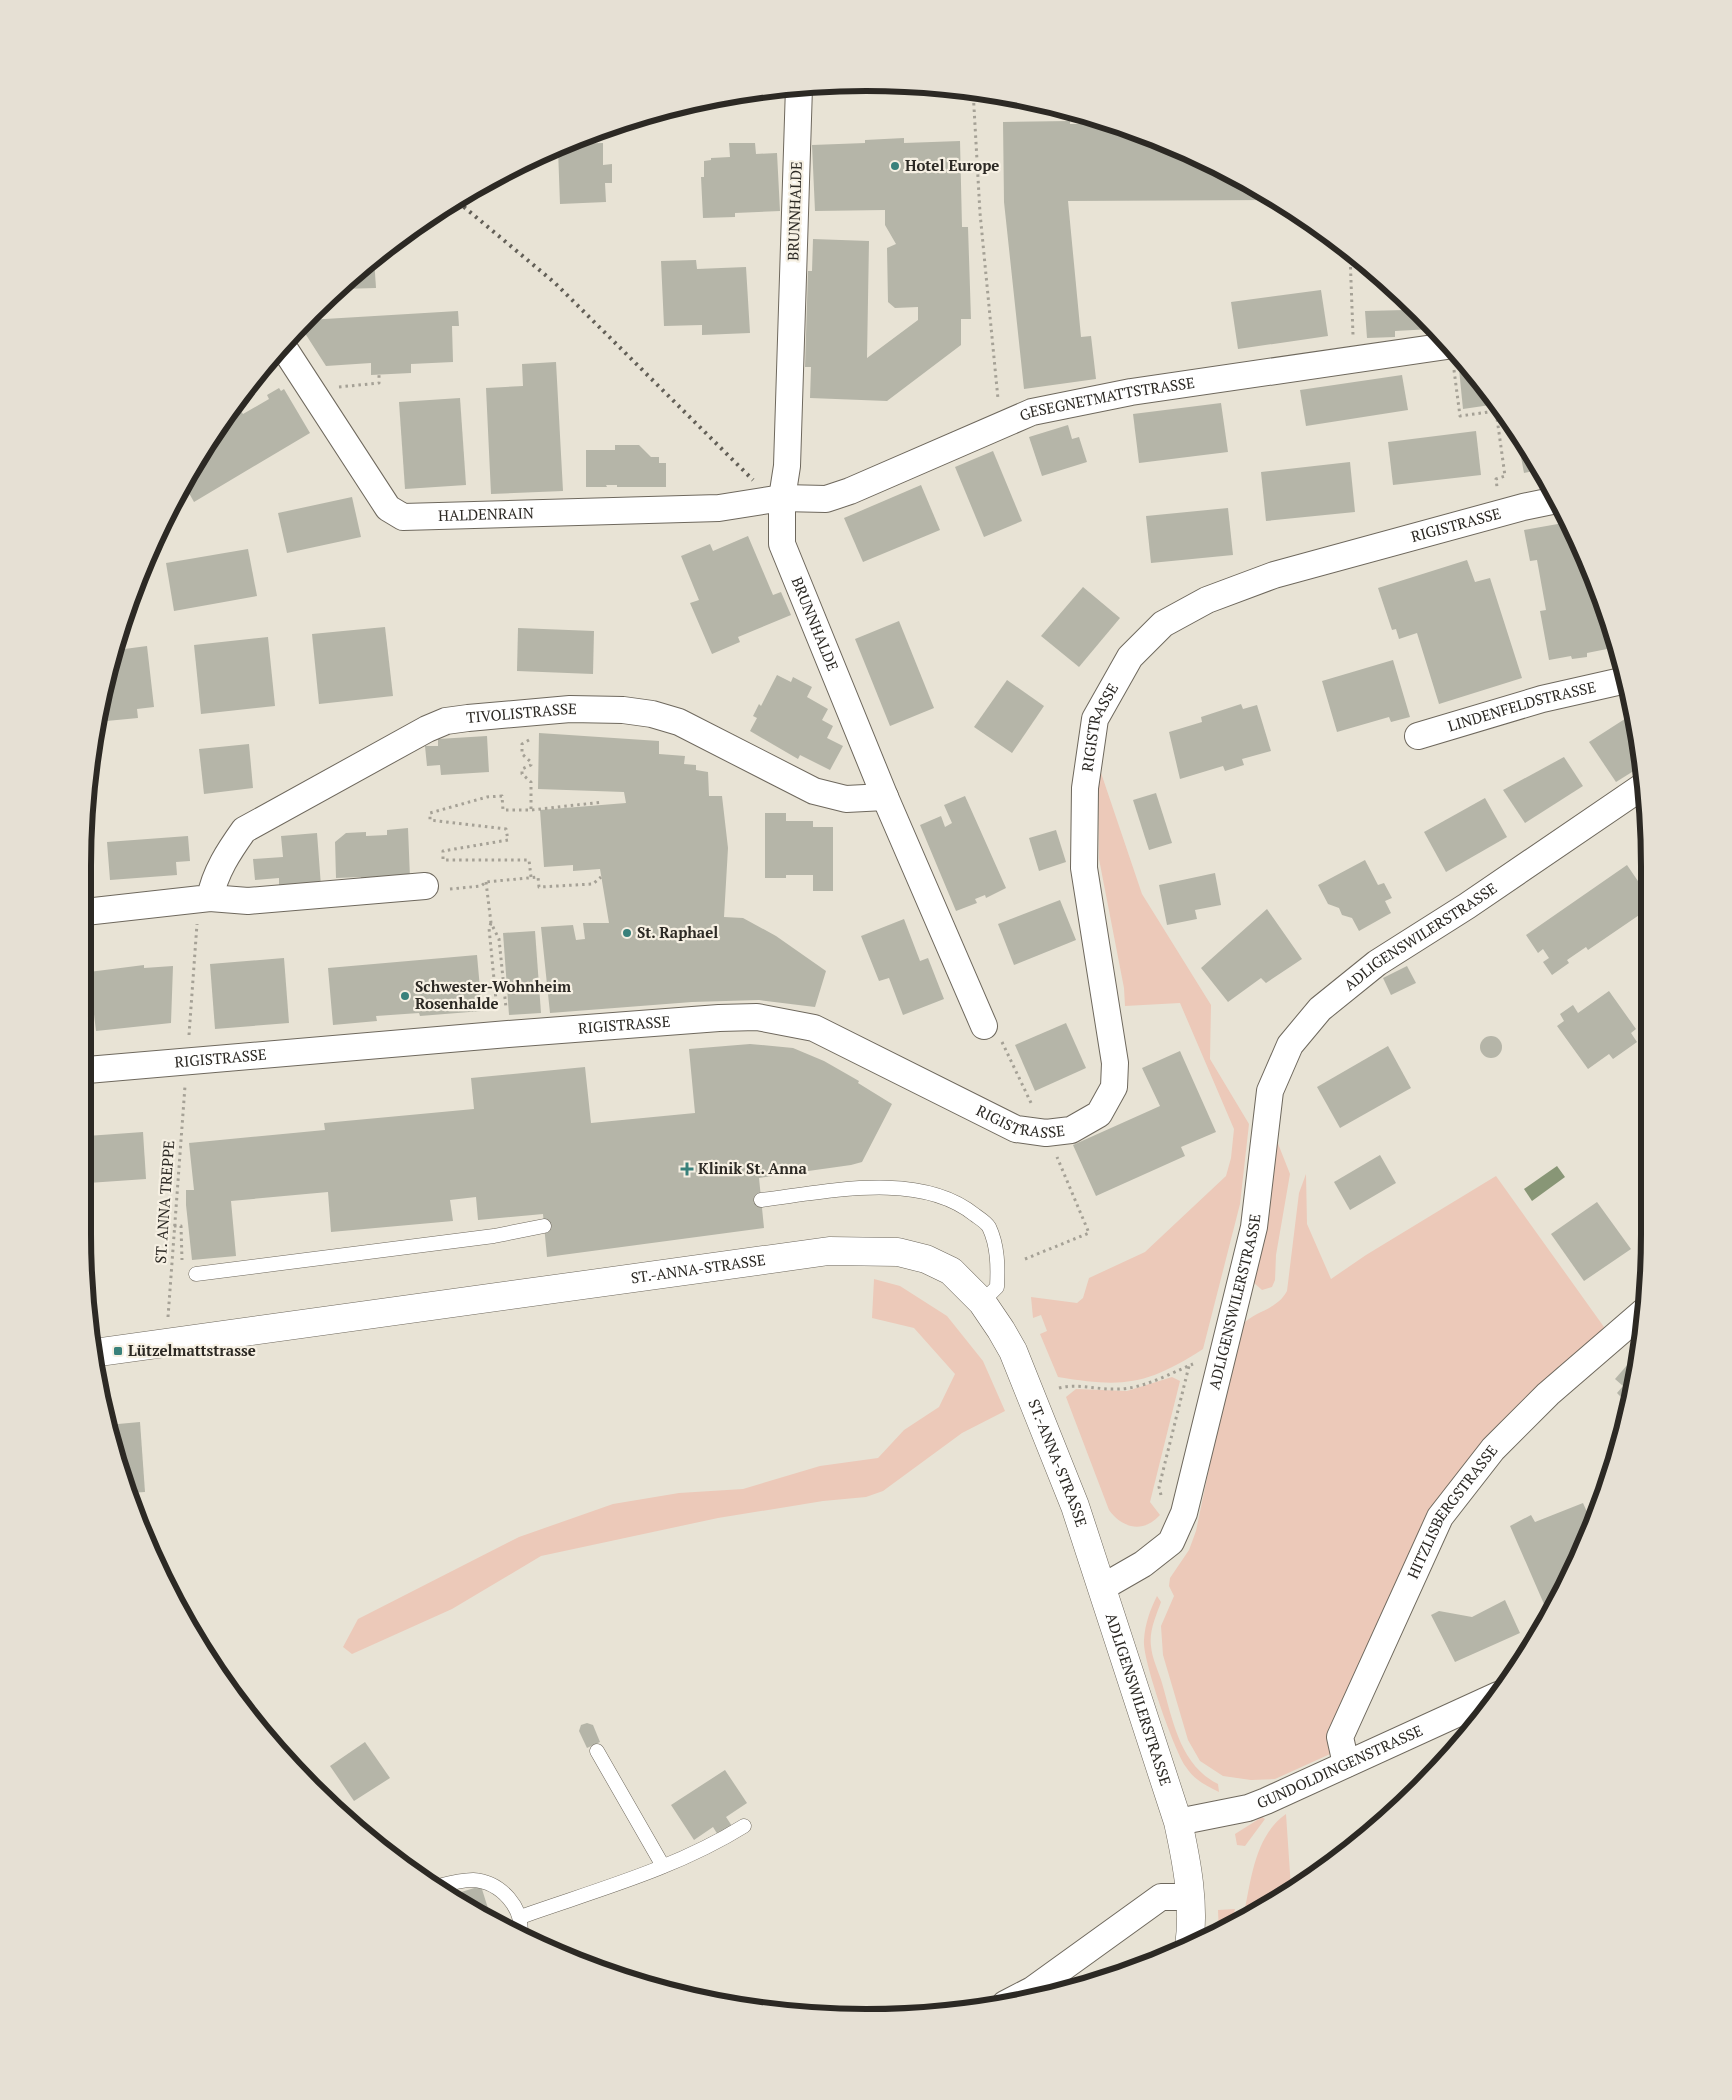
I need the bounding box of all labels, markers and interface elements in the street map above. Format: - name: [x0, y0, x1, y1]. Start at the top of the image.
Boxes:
- place label: Hotel Europe: [905, 155, 999, 175]
- marker: Hotel Europe: [889, 160, 901, 172]
- street label: BRUNNHALDE: [782, 161, 806, 261]
- street label: GESEGNETMATTSTRASSE: [1016, 372, 1196, 425]
- street label: HALDENRAIN: [438, 502, 534, 525]
- street label: RIGISTRASSE: [1409, 503, 1503, 546]
- street label: BRUNNHALDE: [787, 574, 844, 674]
- street label: LINDENFELDSTRASSE: [1445, 676, 1598, 736]
- street label: RIGISTRASSE: [1077, 679, 1122, 773]
- street label: TIVOLISTRASSE: [465, 698, 577, 727]
- street label: ADLIGENSWILERSTRASSE: [1339, 878, 1501, 995]
- place label: St. Raphael: [637, 922, 718, 942]
- marker: St. Raphael: [621, 927, 633, 939]
- place label: Schwester-Wohnheim Rosenhalde: [415, 976, 571, 1013]
- marker: Schwester-Wohnheim Rosenhalde: [399, 990, 411, 1002]
- street label: RIGISTRASSE: [577, 1011, 671, 1038]
- street label: RIGISTRASSE: [174, 1044, 267, 1071]
- street label: RIGISTRASSE: [973, 1100, 1066, 1142]
- street label: ST. ANNA TREPPE: [150, 1140, 178, 1264]
- place label: Klinik St. Anna: [698, 1158, 807, 1178]
- marker: Klinik St. Anna: [680, 1162, 694, 1176]
- street label: ADLIGENSWILERSTRASSE: [1204, 1213, 1264, 1391]
- street label: ST.-ANNA-STRASSE: [629, 1249, 767, 1287]
- place label: Lützelmattstrasse: [128, 1340, 256, 1360]
- marker: Lützelmattstrasse: [112, 1345, 124, 1357]
- street label: ST.-ANNA-STRASSE: [1024, 1396, 1092, 1529]
- street label: HITZLISBERGSTRASSE: [1402, 1441, 1501, 1582]
- street label: ADLIGENSWILERSTRASSE: [1102, 1610, 1176, 1788]
- street label: GUNDOLDINGENSTRASSE: [1254, 1720, 1426, 1813]

